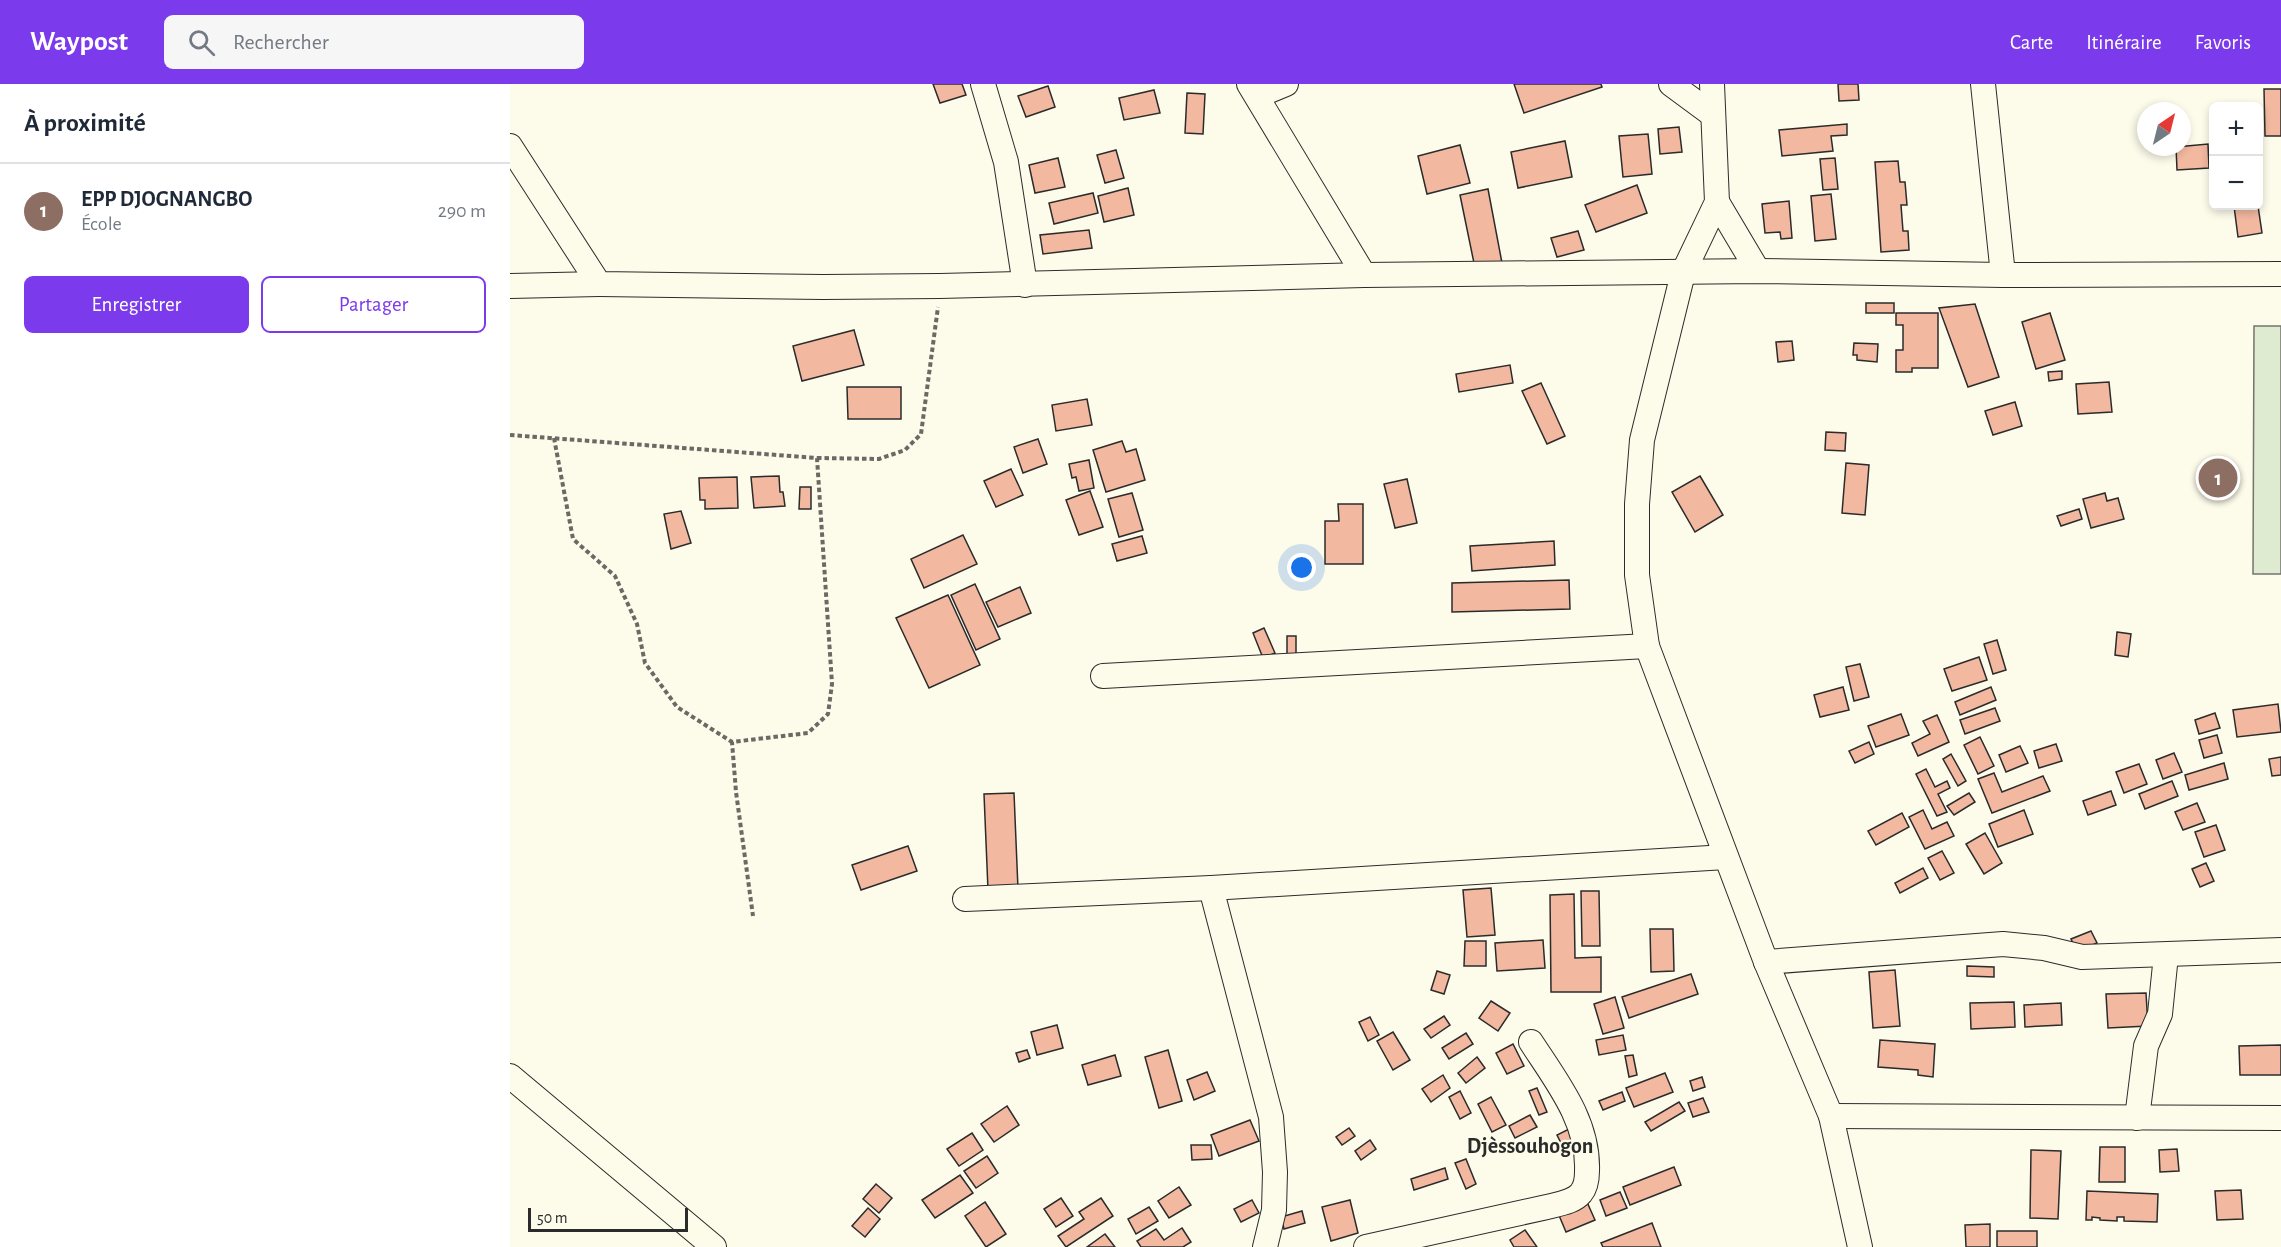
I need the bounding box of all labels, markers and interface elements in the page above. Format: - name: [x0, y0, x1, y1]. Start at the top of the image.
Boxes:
- search box: [164, 15, 584, 69]
- icon: search: [185, 26, 218, 59]
- text: Waypost: [30, 28, 128, 56]
- text: Rechercher: [233, 31, 329, 53]
- text: Carte: [2010, 32, 2053, 53]
- text: Itinéraire: [2086, 32, 2162, 53]
- text: Favoris: [2195, 32, 2251, 53]
- north arrow: [2137, 102, 2191, 156]
- map controls: [2209, 102, 2263, 210]
- button: +: [2209, 102, 2263, 156]
- text: À proximité: [24, 110, 146, 136]
- button: −: [2209, 156, 2263, 210]
- text: EPP DJOGNANGBO: [81, 188, 252, 210]
- text: 1: [40, 201, 47, 221]
- text: 290 m: [438, 201, 486, 221]
- text: École: [81, 214, 122, 234]
- button: Enregistrer: [24, 276, 249, 333]
- button: Partager: [261, 276, 486, 333]
- pin: 1: [2198, 456, 2238, 500]
- your location: [1287, 553, 1316, 582]
- district label: Djèssouhogon: [1467, 1135, 1593, 1158]
- scale bar: [528, 1205, 688, 1232]
- text: 50 m: [537, 1210, 568, 1226]

